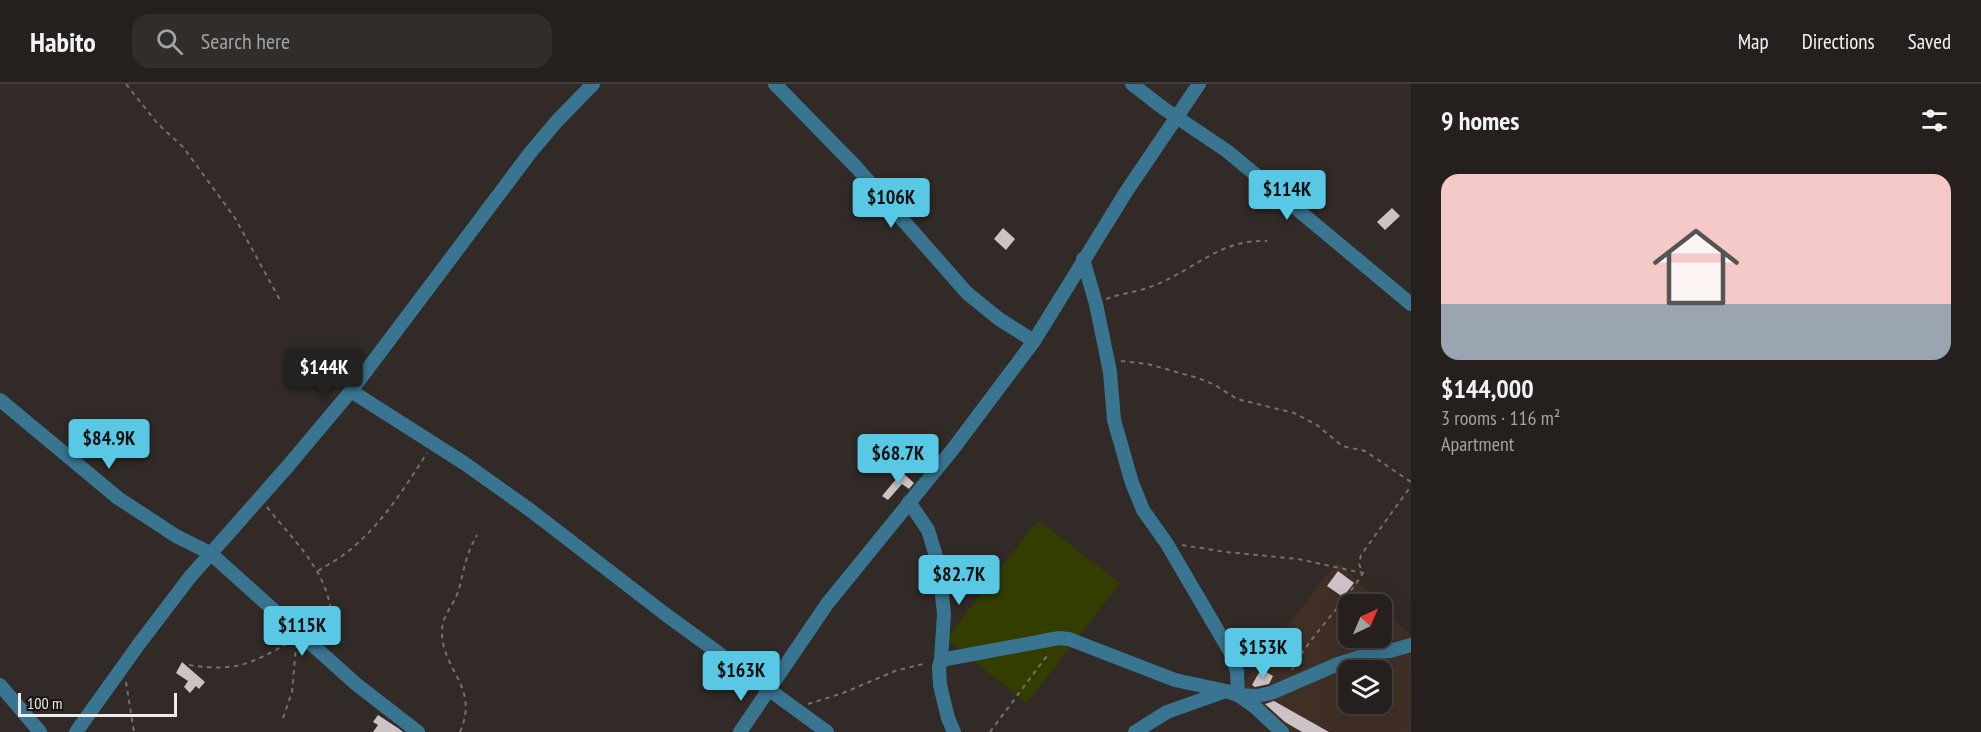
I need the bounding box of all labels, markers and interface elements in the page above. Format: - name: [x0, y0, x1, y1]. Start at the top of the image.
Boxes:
- search box: [132, 14, 552, 68]
- text: Habito: [30, 23, 96, 60]
- icon: search: [153, 25, 186, 58]
- text: Search here: [201, 27, 290, 55]
- text: Map: [1738, 28, 1769, 55]
- text: Directions: [1802, 28, 1875, 55]
- text: Saved: [1908, 28, 1951, 55]
- text: 9 homes: [1441, 104, 1519, 137]
- icon: filters: [1918, 104, 1951, 137]
- pin: $114K: [1245, 170, 1329, 221]
- text: $114K: [1263, 176, 1311, 202]
- pin: $106K: [849, 178, 933, 229]
- text: $106K: [867, 184, 915, 210]
- icon: home: [1642, 213, 1750, 321]
- pin: $144K: [282, 348, 366, 399]
- text: $144K: [300, 354, 348, 380]
- text: $144,000: [1441, 372, 1534, 405]
- text: 3 rooms · 116 m²: [1441, 405, 1560, 431]
- pin: $84.9K: [60, 419, 158, 470]
- text: $84.9K: [83, 425, 135, 451]
- text: Apartment: [1441, 431, 1514, 457]
- pin: $68.7K: [849, 434, 947, 485]
- text: $68.7K: [872, 440, 924, 466]
- pin: $82.7K: [910, 555, 1008, 606]
- text: $82.7K: [933, 561, 985, 587]
- north arrow: [1338, 594, 1392, 648]
- map controls: [1338, 594, 1392, 714]
- pin: $115K: [260, 606, 344, 657]
- text: $115K: [278, 612, 326, 638]
- pin: $153K: [1221, 628, 1305, 679]
- text: $153K: [1239, 634, 1287, 660]
- pin: $163K: [699, 651, 783, 702]
- text: $163K: [717, 657, 765, 683]
- button: layers: [1338, 660, 1392, 714]
- scale bar: [18, 690, 177, 718]
- text: 100 m: [27, 693, 62, 713]

